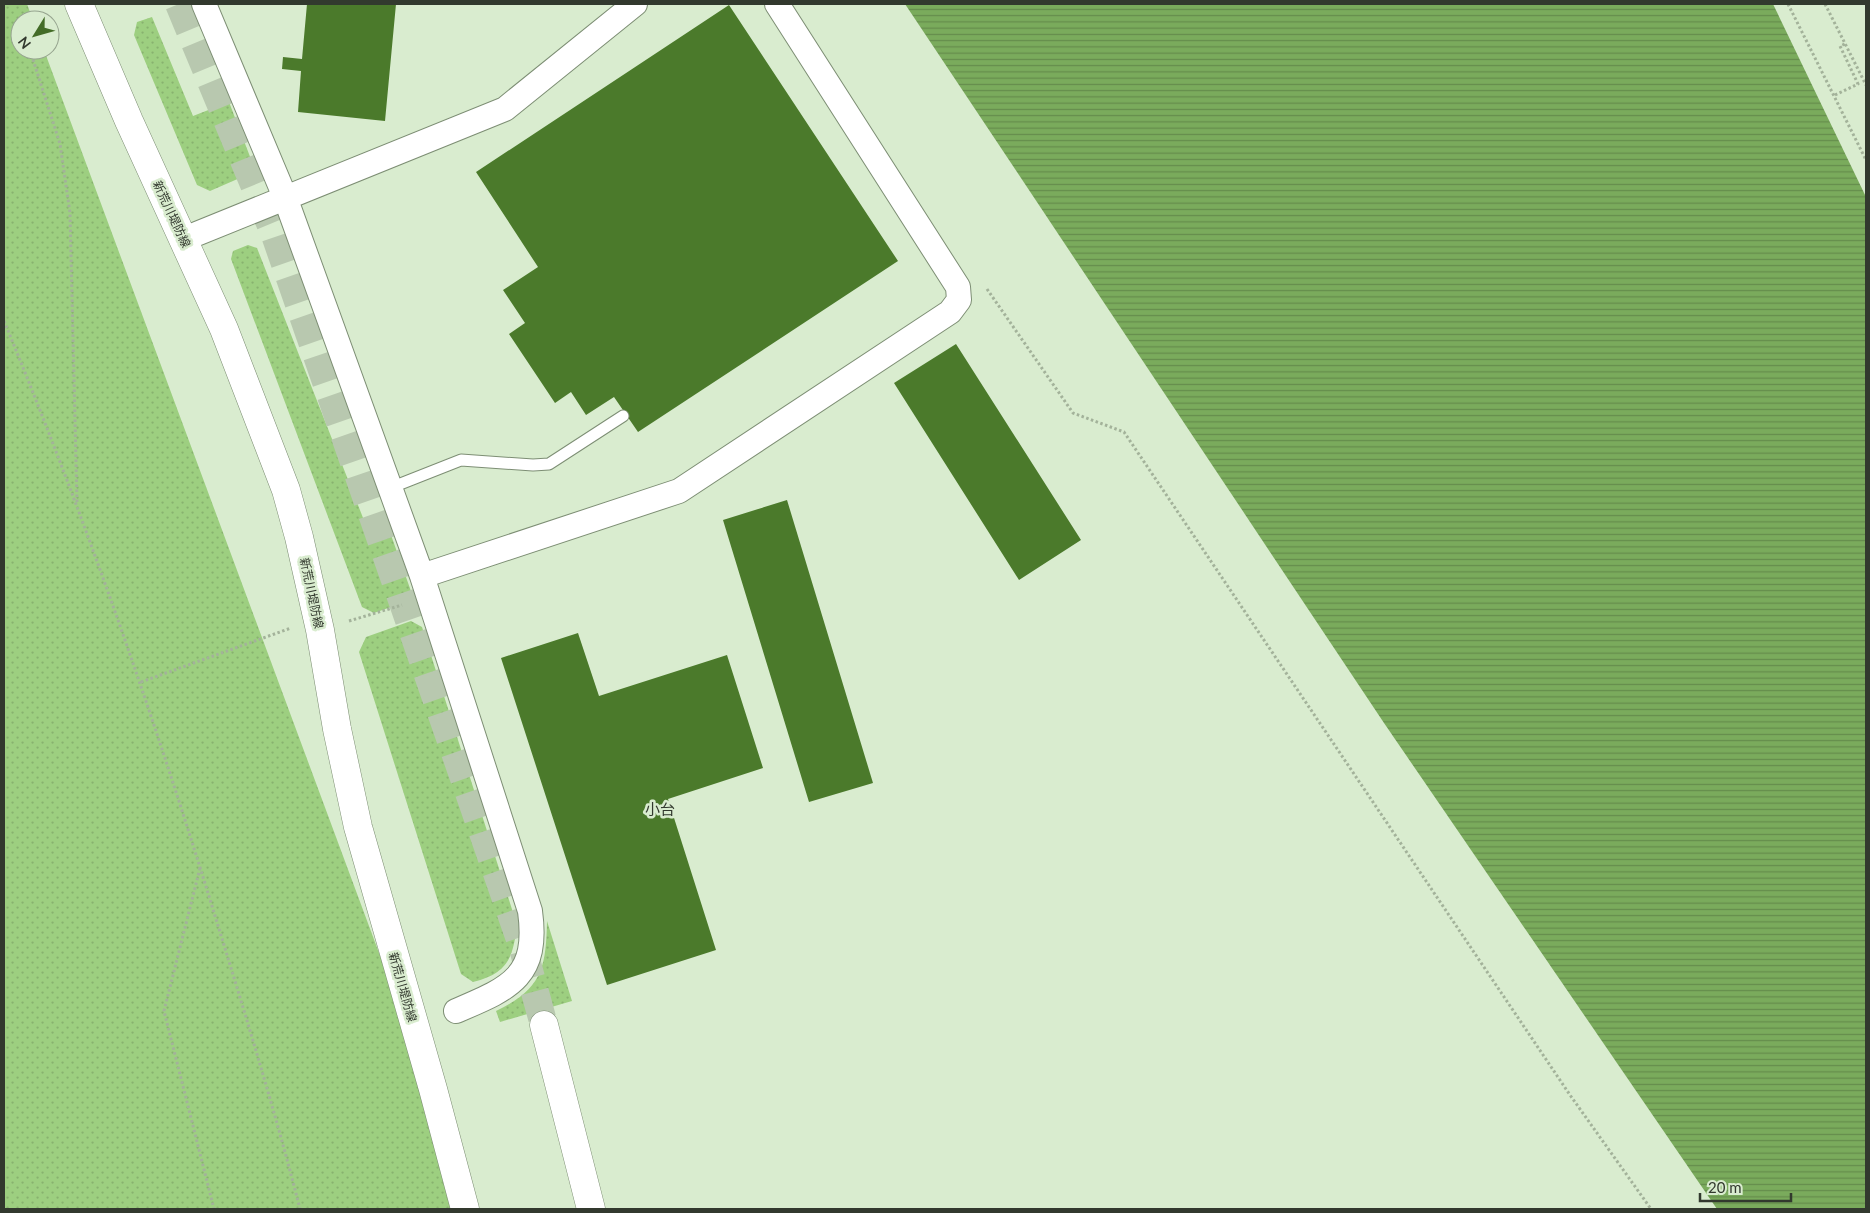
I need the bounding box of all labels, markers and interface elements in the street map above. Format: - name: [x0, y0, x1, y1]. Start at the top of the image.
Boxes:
- north arrow: [10, 10, 60, 60]
- text: N: [14, 34, 34, 53]
- street label: 新荒川堤防線: [150, 178, 194, 250]
- street label: 新荒川堤防線: [297, 556, 327, 630]
- district label: 小台: [645, 800, 675, 818]
- street label: 新荒川堤防線: [386, 950, 420, 1024]
- scale bar: [1700, 1170, 1791, 1202]
- text: 20 m: [1708, 1178, 1742, 1196]

